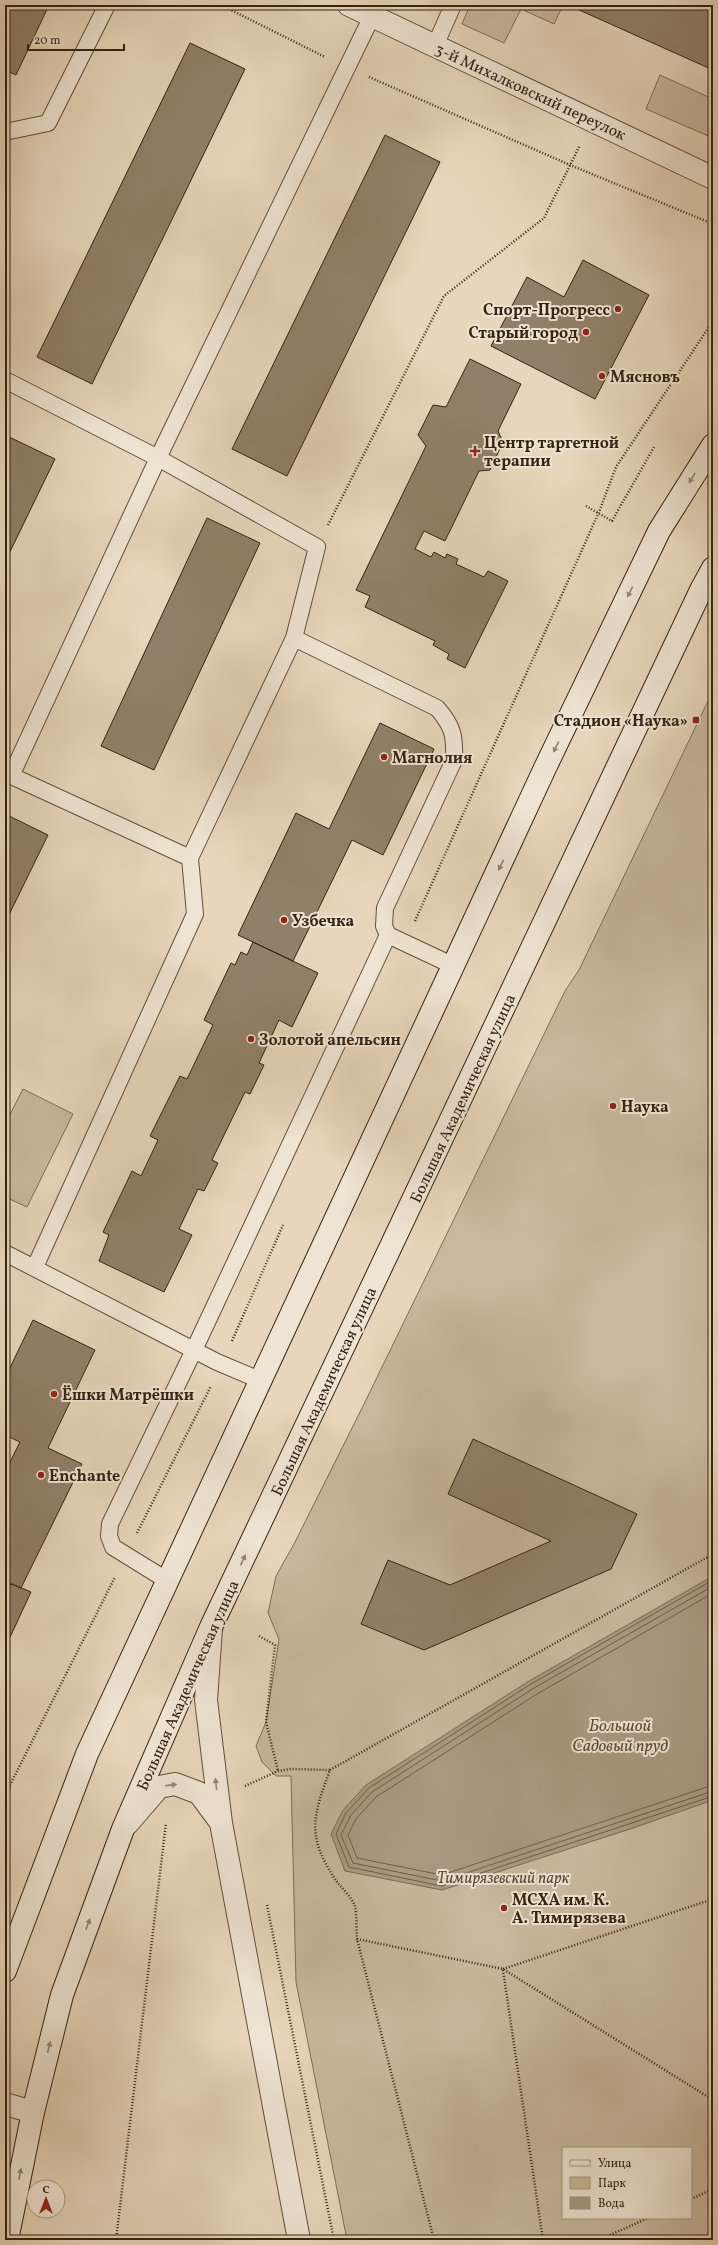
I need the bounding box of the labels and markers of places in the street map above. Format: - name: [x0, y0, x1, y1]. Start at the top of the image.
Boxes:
- place label: Спорт-Прогресс: [483, 300, 611, 322]
- marker: Спорт-Прогресс: [613, 304, 623, 314]
- place label: Старый город: [468, 323, 578, 345]
- marker: Старый город: [581, 327, 591, 337]
- place label: Мясновъ: [610, 367, 680, 389]
- marker: Мясновъ: [597, 371, 607, 381]
- place label: Центр таргетной терапии: [484, 433, 619, 473]
- marker: Центр таргетной терапии: [469, 445, 481, 457]
- place label: Стадион «Наука»: [554, 711, 688, 733]
- marker: Стадион «Наука»: [691, 715, 701, 725]
- place label: Магнолия: [392, 748, 472, 770]
- marker: Магнолия: [379, 752, 389, 762]
- place label: Узбечка: [292, 911, 355, 933]
- marker: Узбечка: [279, 915, 289, 925]
- place label: Золотой апельсин: [259, 1030, 401, 1052]
- marker: Золотой апельсин: [246, 1034, 256, 1044]
- place label: Наука: [621, 1097, 669, 1119]
- marker: Наука: [608, 1101, 618, 1111]
- place label: Ёшки Матрёшки: [62, 1385, 194, 1407]
- marker: Ёшки Матрёшки: [49, 1389, 59, 1399]
- place label: Enchante: [49, 1466, 120, 1488]
- marker: Enchante: [36, 1470, 46, 1480]
- place label: МСХА им. К. А. Тимирязева: [512, 1890, 626, 1930]
- marker: МСХА им. К. А. Тимирязева: [499, 1903, 509, 1913]

